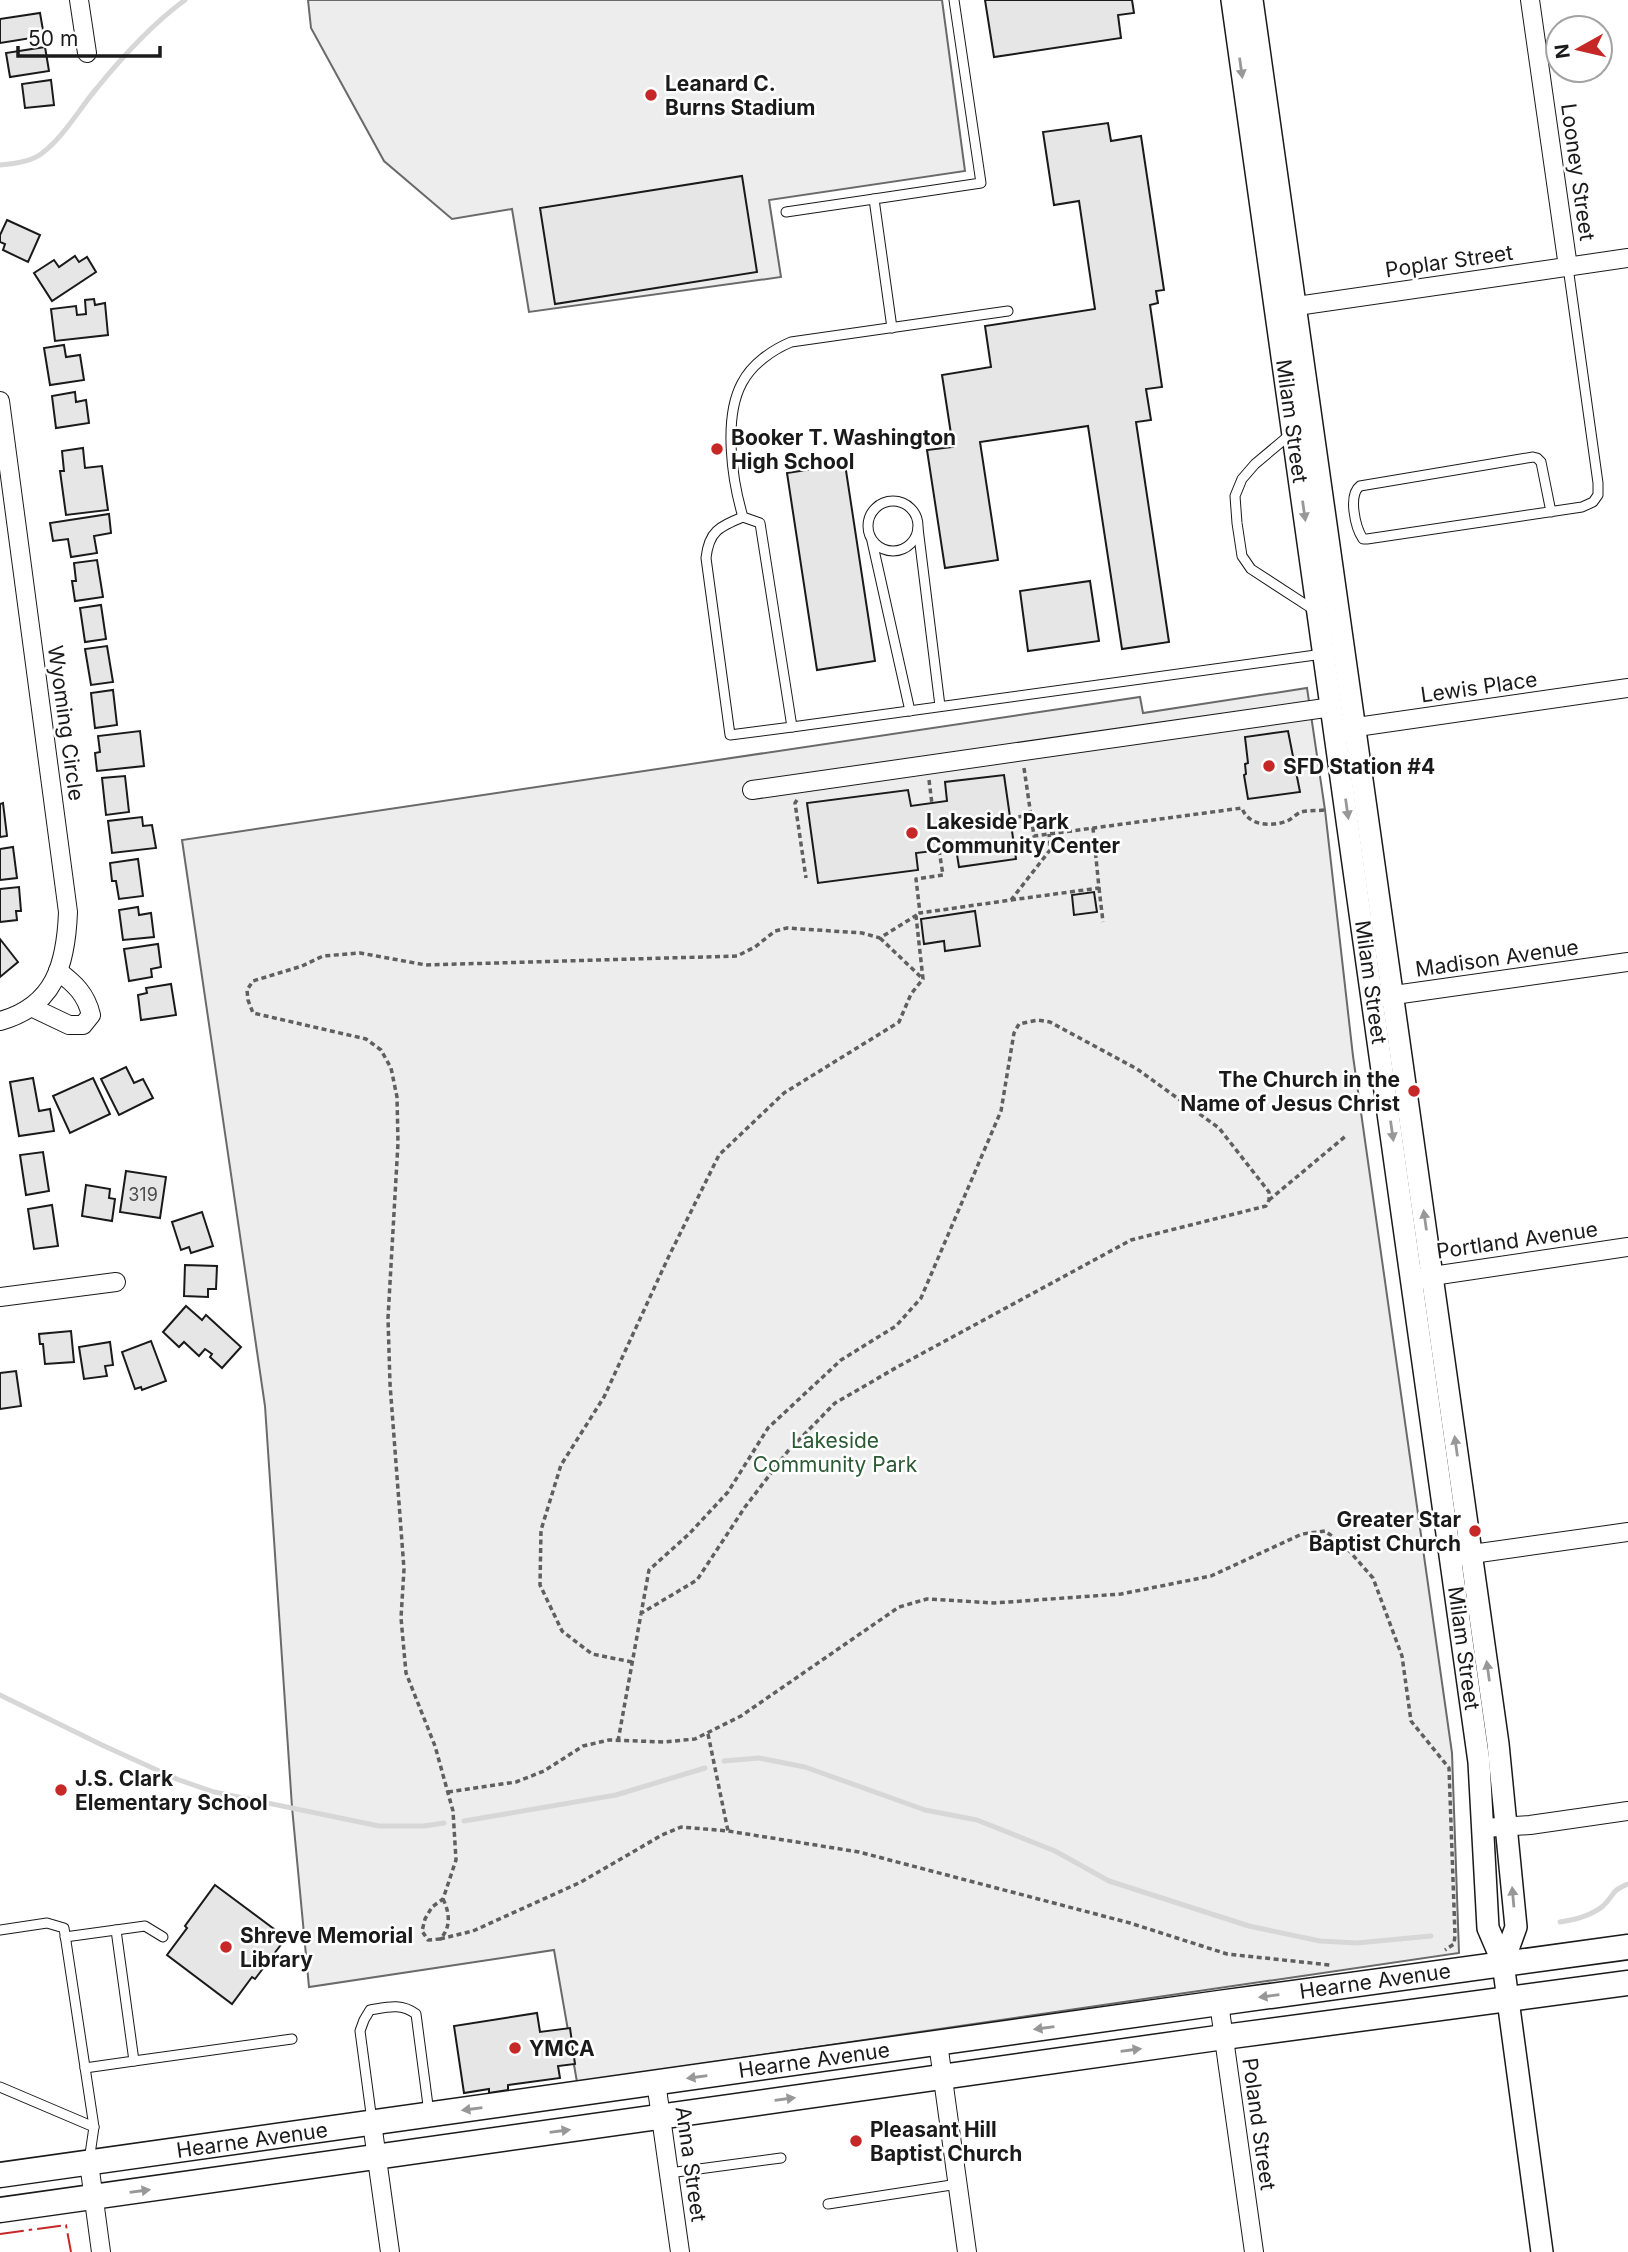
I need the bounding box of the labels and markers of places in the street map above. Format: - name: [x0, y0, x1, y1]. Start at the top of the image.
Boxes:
- place label: Leanard C. Burns Stadium: [665, 71, 815, 120]
- marker: Leanard C. Burns Stadium: [643, 87, 659, 103]
- place label: Booker T. Washington High School: [731, 425, 956, 474]
- marker: Booker T. Washington High School: [709, 441, 725, 457]
- place label: SFD Station #4: [1283, 754, 1435, 779]
- marker: SFD Station #4: [1261, 758, 1277, 774]
- place label: Lakeside Park Community Center: [926, 809, 1120, 858]
- marker: Lakeside Park Community Center: [904, 825, 920, 841]
- place label: The Church in the Name of Jesus Christ: [1180, 1067, 1400, 1116]
- marker: The Church in the Name of Jesus Christ: [1406, 1083, 1422, 1099]
- place label: Greater Star Baptist Church: [1309, 1507, 1461, 1556]
- marker: Greater Star Baptist Church: [1467, 1523, 1483, 1539]
- place label: J.S. Clark Elementary School: [75, 1766, 268, 1815]
- marker: J.S. Clark Elementary School: [53, 1782, 69, 1798]
- place label: Shreve Memorial Library: [240, 1923, 413, 1972]
- marker: Shreve Memorial Library: [218, 1939, 234, 1955]
- place label: YMCA: [529, 2036, 595, 2061]
- marker: YMCA: [507, 2040, 523, 2056]
- place label: Pleasant Hill Baptist Church: [870, 2117, 1022, 2166]
- marker: Pleasant Hill Baptist Church: [848, 2133, 864, 2149]

